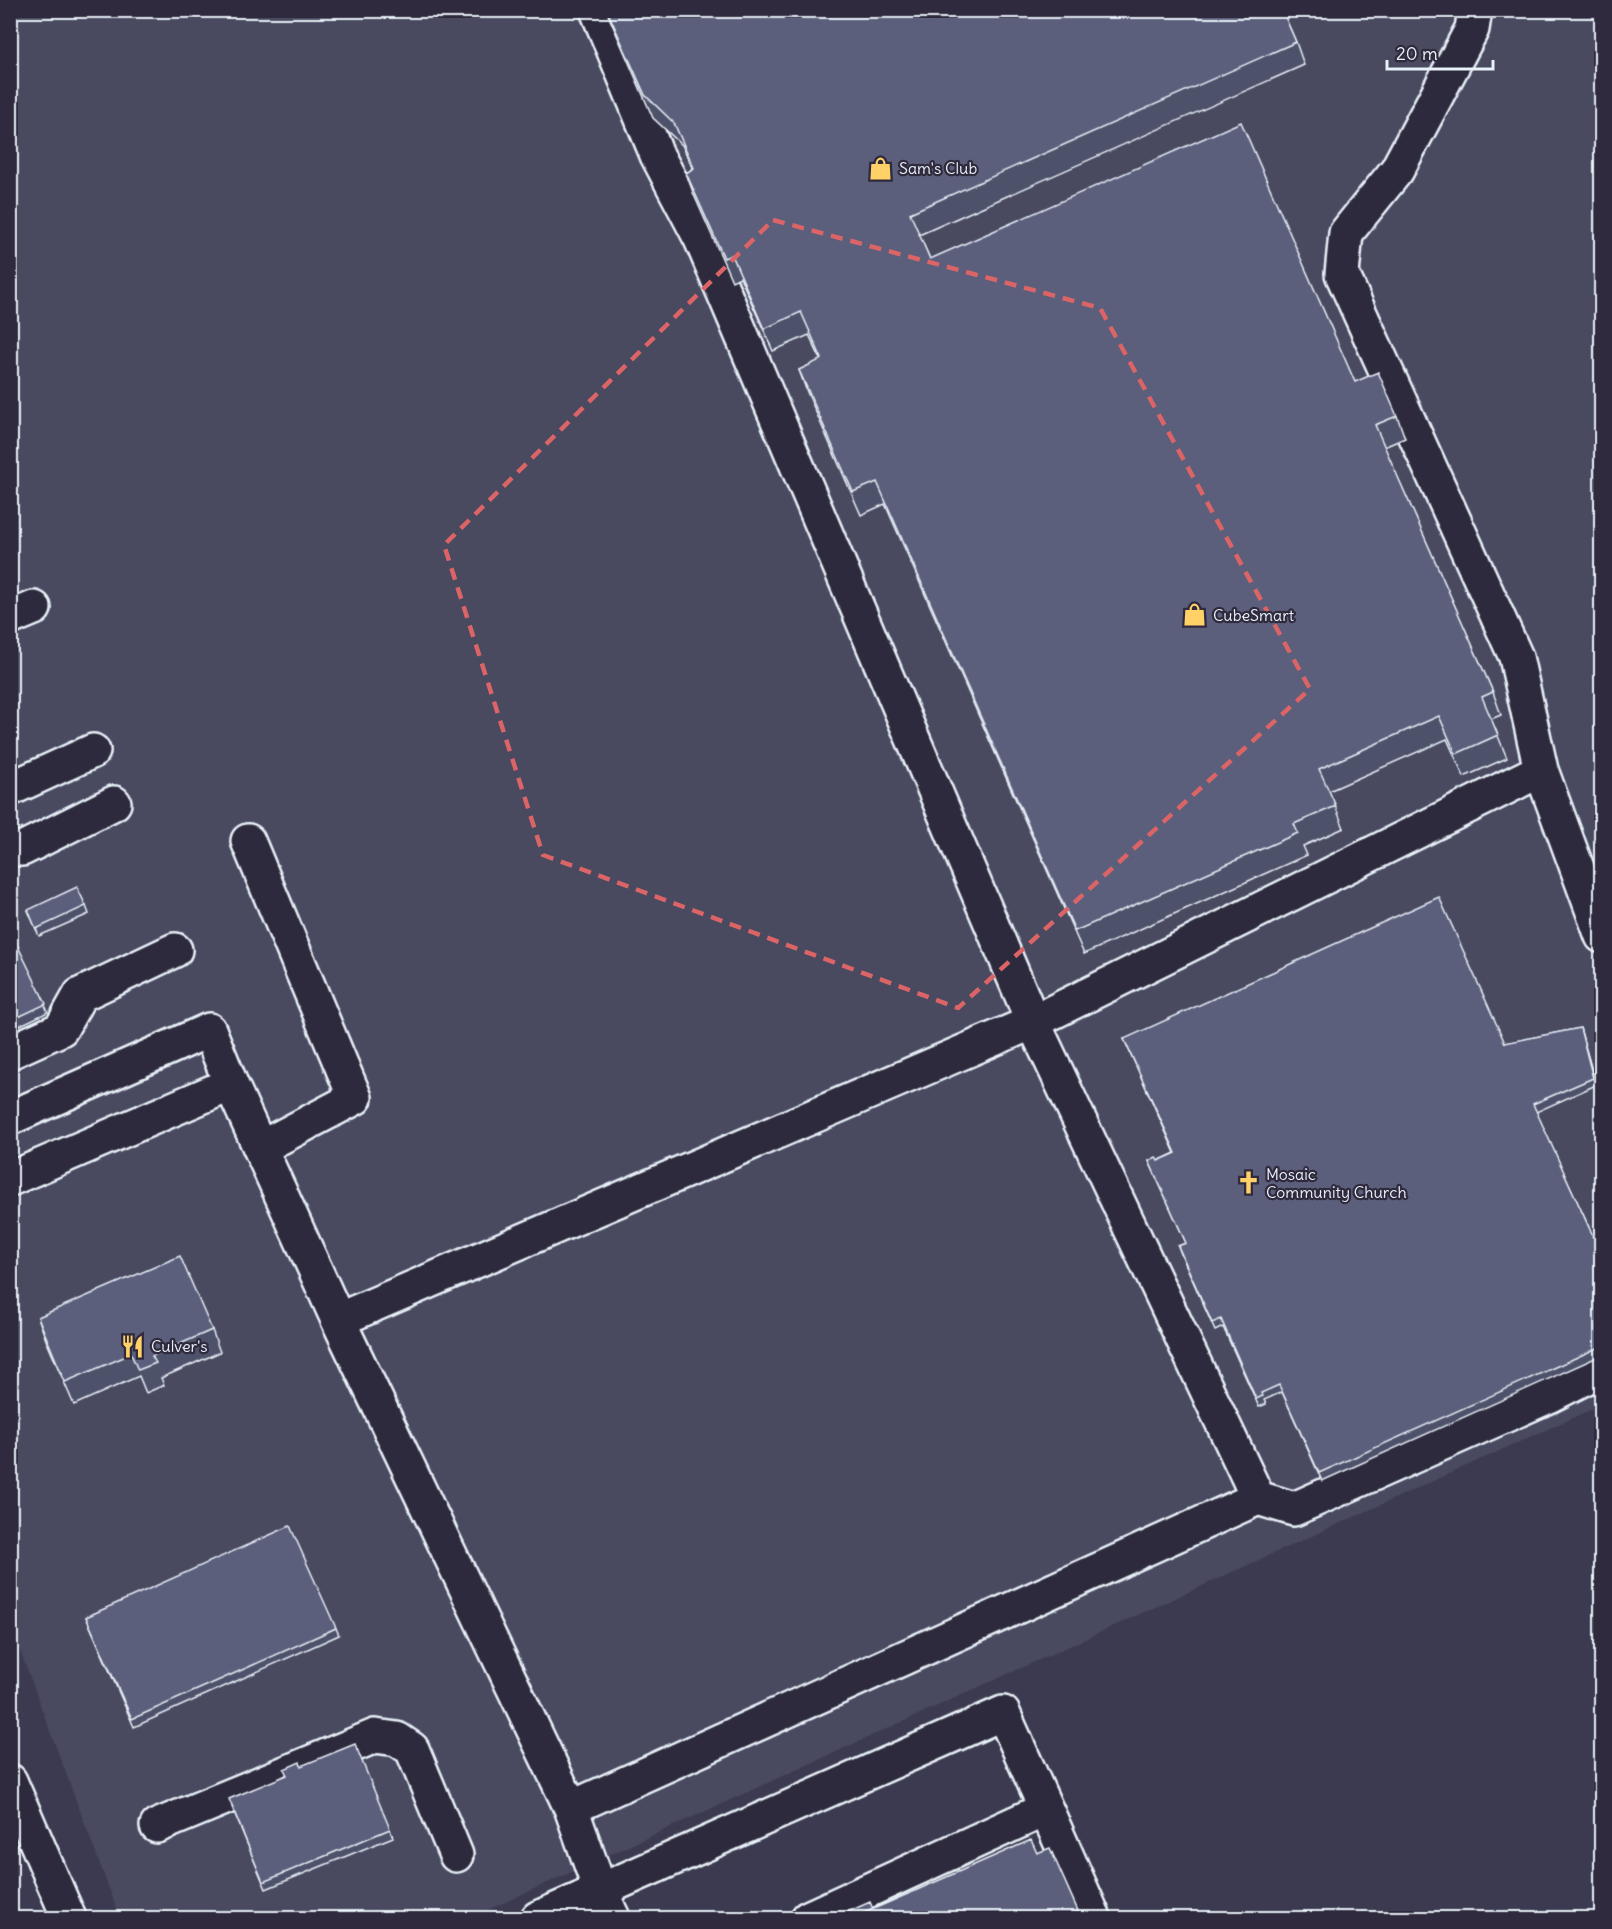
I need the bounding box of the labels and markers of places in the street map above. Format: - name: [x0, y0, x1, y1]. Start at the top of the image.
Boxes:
- shop icon: Sam's Club: [868, 155, 894, 181]
- place label: Sam's Club: [899, 158, 977, 178]
- shop icon: CubeSmart: [1182, 602, 1208, 628]
- place label: CubeSmart: [1213, 605, 1295, 625]
- place label: Mosaic Community Church: [1266, 1164, 1407, 1202]
- church icon: Mosaic Community Church: [1235, 1170, 1261, 1196]
- restaurant icon: Culver's: [120, 1333, 146, 1359]
- place label: Culver's: [151, 1336, 207, 1356]

